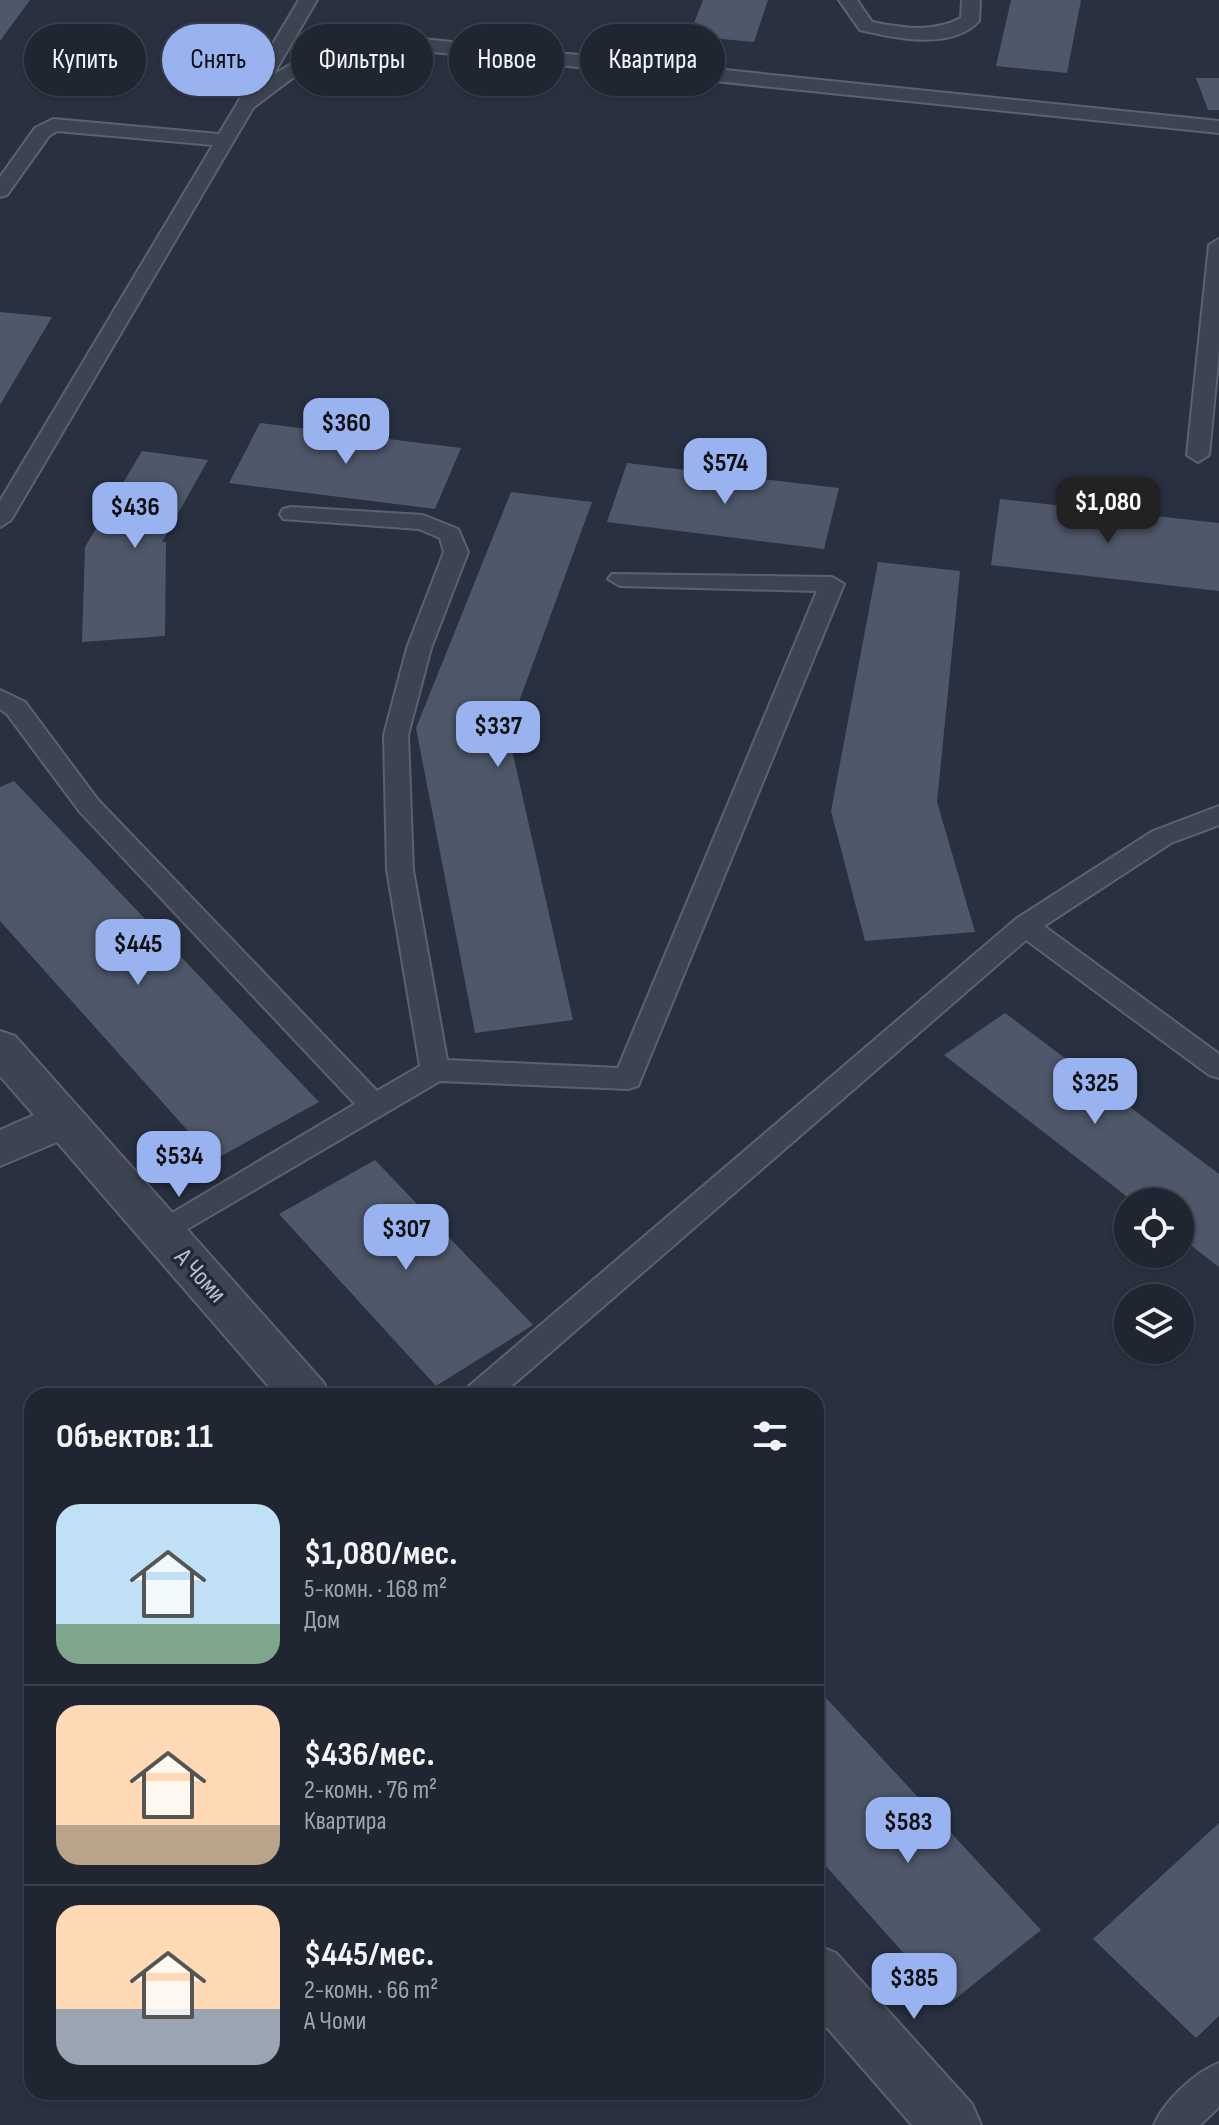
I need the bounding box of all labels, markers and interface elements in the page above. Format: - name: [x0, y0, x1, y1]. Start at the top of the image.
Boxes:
- chip: Купить: [24, 24, 146, 96]
- chip: Снять: [162, 24, 275, 96]
- chip: Фильтры: [291, 24, 433, 96]
- chip: Новое: [449, 24, 564, 96]
- chip: Квартира: [580, 24, 725, 96]
- pin: $360: [299, 398, 393, 466]
- text: $360: [321, 408, 371, 439]
- pin: $574: [678, 438, 772, 506]
- text: $574: [702, 448, 748, 479]
- pin: $1,080: [1043, 477, 1173, 545]
- pin: $436: [88, 482, 182, 550]
- text: $1,080: [1075, 487, 1141, 518]
- text: $436: [110, 492, 160, 523]
- pin: $337: [451, 701, 545, 769]
- text: $337: [474, 711, 522, 742]
- pin: $445: [91, 919, 185, 987]
- text: $445: [113, 929, 163, 960]
- pin: $325: [1048, 1058, 1142, 1126]
- text: $325: [1071, 1068, 1119, 1099]
- pin: $534: [132, 1131, 226, 1199]
- text: $534: [155, 1141, 203, 1172]
- map controls: [1114, 1188, 1194, 1364]
- button: locate: [1114, 1188, 1194, 1268]
- pin: $307: [359, 1204, 453, 1272]
- text: $307: [382, 1214, 430, 1245]
- street label: А Чоми: [167, 1242, 232, 1310]
- button: layers: [1114, 1284, 1194, 1364]
- icon: filters: [748, 1414, 792, 1458]
- text: Объектов: 11: [56, 1416, 213, 1457]
- text: $1,080/мес.: [304, 1533, 457, 1574]
- icon: home: [120, 1536, 216, 1632]
- text: 5-комн. · 168 m²: [304, 1574, 447, 1605]
- text: Дом: [304, 1605, 340, 1636]
- text: $436/мес.: [304, 1734, 434, 1775]
- icon: home: [120, 1737, 216, 1833]
- text: 2-комн. · 76 m²: [304, 1775, 437, 1806]
- pin: $583: [861, 1797, 955, 1865]
- text: Квартира: [304, 1806, 387, 1837]
- text: $583: [884, 1807, 932, 1838]
- text: $445/мес.: [304, 1934, 434, 1975]
- icon: home: [120, 1937, 216, 2033]
- pin: $385: [867, 1953, 961, 2021]
- text: $385: [890, 1963, 938, 1994]
- text: 2-комн. · 66 m²: [304, 1975, 438, 2006]
- text: А Чоми: [304, 2006, 366, 2037]

